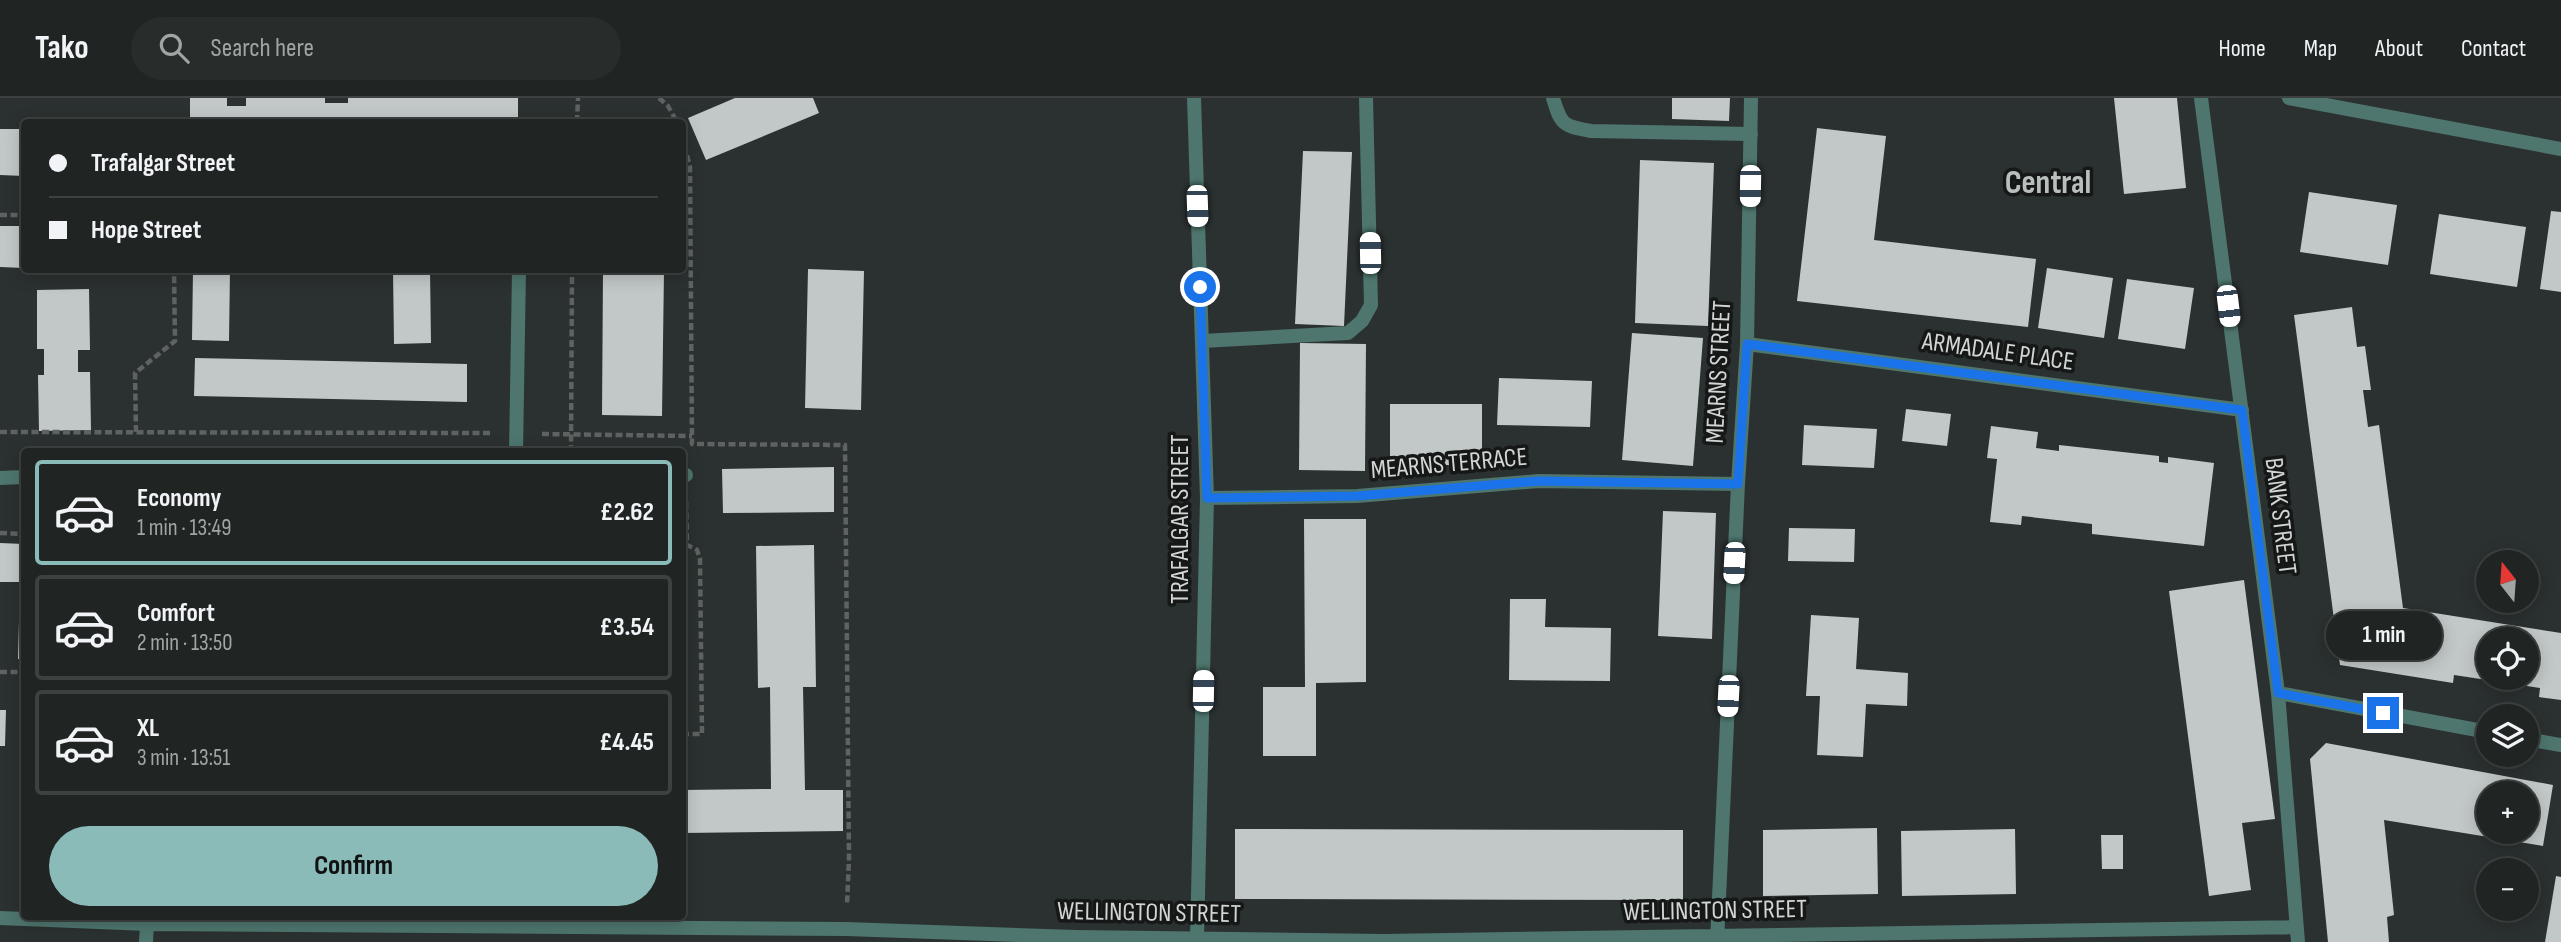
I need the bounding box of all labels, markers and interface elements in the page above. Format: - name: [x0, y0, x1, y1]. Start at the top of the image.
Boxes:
- search box: [131, 17, 621, 80]
- text: Tako: [35, 28, 89, 68]
- icon: search: [155, 29, 193, 67]
- text: Search here: [211, 33, 314, 64]
- text: Home: [2218, 34, 2266, 63]
- text: Map: [2304, 34, 2337, 63]
- text: About: [2375, 34, 2423, 63]
- text: Contact: [2461, 34, 2526, 63]
- text: Trafalgar Street: [91, 148, 235, 179]
- district label: Central: [2005, 163, 2091, 203]
- car: [1740, 165, 1761, 207]
- car: [1186, 185, 1209, 227]
- text: Hope Street: [91, 215, 201, 246]
- car: [1360, 232, 1381, 274]
- route start: [1184, 271, 1216, 303]
- car: [2216, 284, 2241, 328]
- street label: MEARNS STREET: [1700, 300, 1738, 444]
- street label: ARMADALE PLACE: [1919, 326, 2076, 378]
- street label: TRAFALGAR STREET: [1165, 434, 1196, 604]
- street label: MEARNS TERRACE: [1369, 442, 1529, 486]
- street label: BANK STREET: [2257, 456, 2303, 576]
- icon: car: [53, 481, 116, 544]
- text: Economy: [137, 483, 221, 514]
- text: £2.62: [600, 497, 654, 528]
- text: 1 min · 13:49: [137, 514, 231, 542]
- car: [1723, 541, 1746, 585]
- north arrow: [2476, 550, 2539, 612]
- map controls: [2476, 550, 2539, 921]
- icon: car: [53, 596, 116, 659]
- text: Comfort: [137, 598, 215, 629]
- text: £3.54: [600, 612, 654, 643]
- callout: 1 min: [2325, 612, 2441, 660]
- text: 1 min: [2363, 621, 2405, 649]
- button: locate: [2476, 627, 2539, 690]
- text: 2 min · 13:50: [137, 629, 232, 657]
- car: [1193, 670, 1214, 712]
- car: [1717, 674, 1740, 718]
- route end: [2367, 697, 2399, 729]
- button: layers: [2476, 704, 2539, 767]
- icon: car: [53, 711, 116, 774]
- text: XL: [137, 713, 159, 744]
- text: £4.45: [599, 727, 654, 758]
- text: 3 min · 13:51: [137, 744, 230, 772]
- button: +: [2476, 781, 2539, 844]
- button: Confirm: [49, 826, 658, 906]
- button: −: [2476, 858, 2539, 921]
- street label: WELLINGTON STREET: [1623, 894, 1807, 928]
- street label: WELLINGTON STREET: [1057, 896, 1241, 930]

